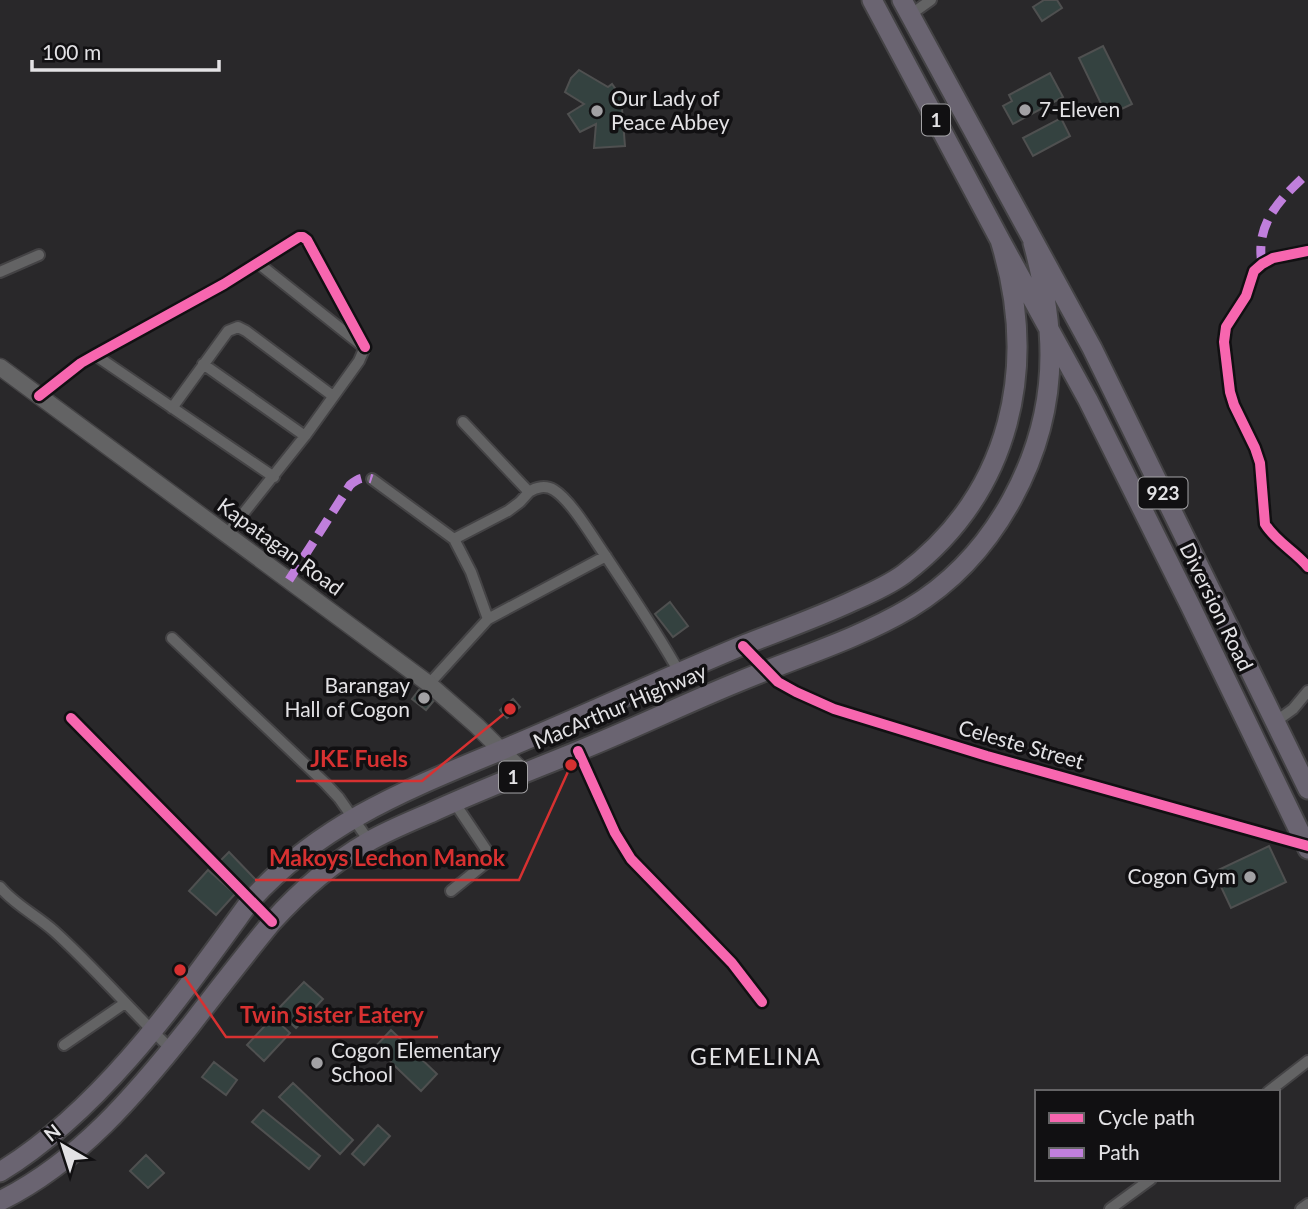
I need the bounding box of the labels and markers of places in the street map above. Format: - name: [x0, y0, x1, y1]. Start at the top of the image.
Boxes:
- place label: Our Lady of Peace Abbey: [611, 85, 730, 134]
- place label: 7-Eleven: [1039, 96, 1120, 121]
- marker: 7-Eleven: [1017, 102, 1033, 118]
- marker: Our Lady of Peace Abbey: [589, 103, 605, 119]
- place label: Barangay Hall of Cogon: [284, 672, 410, 721]
- marker: Barangay Hall of Cogon: [416, 690, 432, 706]
- callout: JKE Fuels: [296, 737, 422, 781]
- callout: Makoys Lechon Manok: [255, 836, 519, 880]
- place label: Cogon Gym: [1128, 863, 1236, 888]
- marker: Cogon Gym: [1242, 869, 1258, 885]
- callout: Twin Sister Eatery: [226, 993, 438, 1037]
- place label: Cogon Elementary School: [331, 1037, 501, 1086]
- marker: Cogon Elementary School: [309, 1055, 325, 1071]

